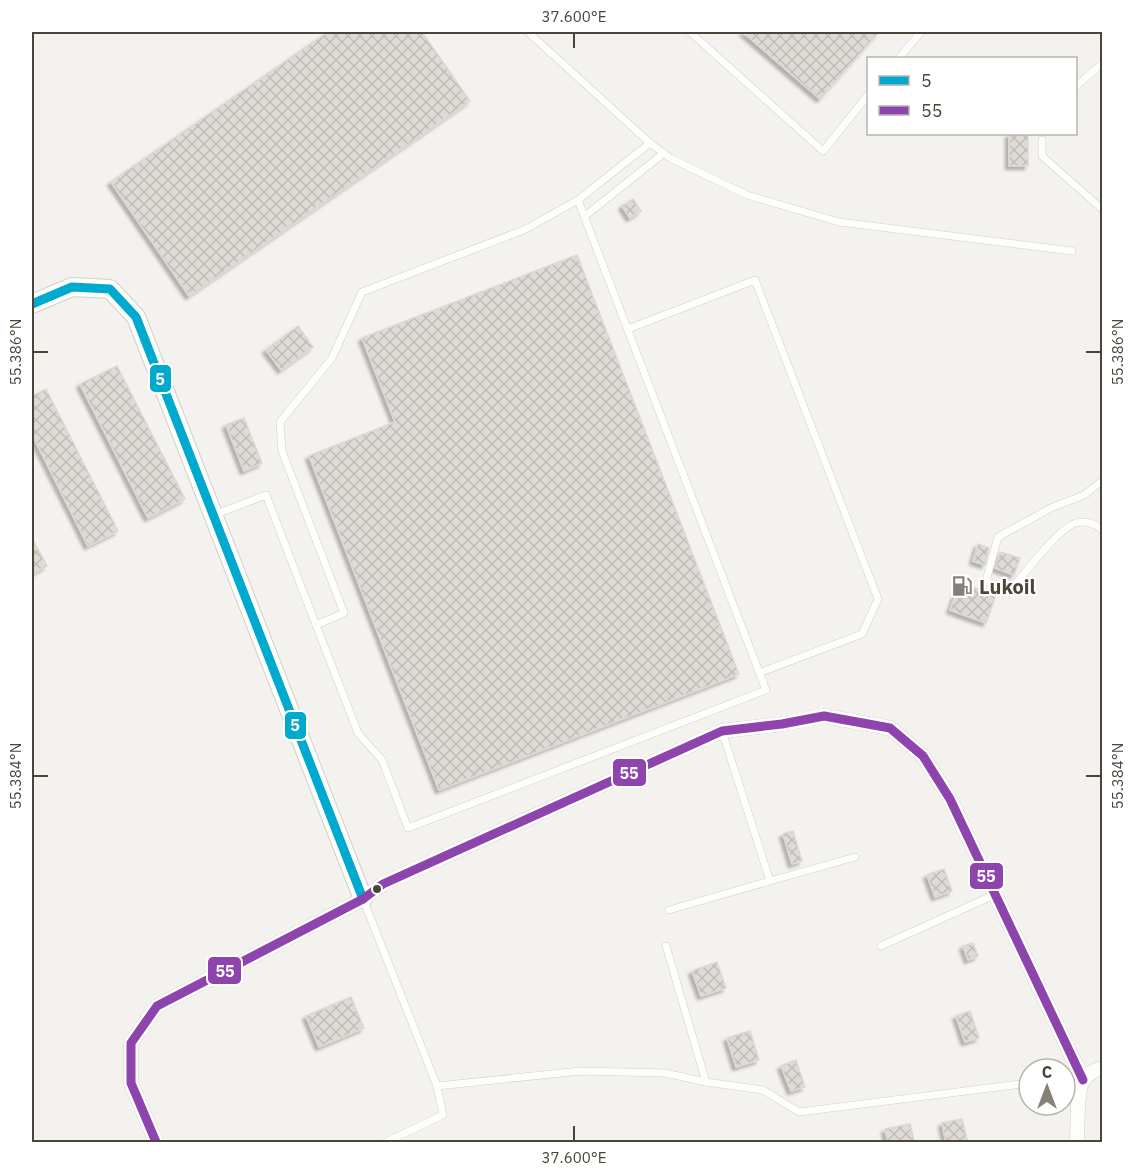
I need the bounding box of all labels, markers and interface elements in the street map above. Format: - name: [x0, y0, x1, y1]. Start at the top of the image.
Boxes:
- text: 37.600°E: [542, 7, 606, 26]
- legend: [867, 57, 1077, 135]
- text: 5: [921, 69, 932, 92]
- text: 55: [921, 99, 943, 122]
- text: 55.386°N: [6, 319, 25, 385]
- text: 55.386°N: [1108, 319, 1127, 385]
- line badge: 5: [149, 364, 172, 393]
- text: 5: [155, 369, 165, 389]
- place label: Lukoil: [979, 573, 1035, 600]
- fuel station icon: Lukoil: [950, 574, 974, 598]
- line badge: 5: [284, 711, 307, 740]
- text: 5: [290, 715, 300, 735]
- text: 55.384°N: [6, 743, 25, 809]
- text: 55.384°N: [1108, 743, 1127, 809]
- line badge: 55: [612, 758, 647, 787]
- text: 55: [619, 763, 639, 783]
- line badge: 55: [969, 862, 1004, 890]
- text: 55: [976, 866, 996, 886]
- unlabelled marker: [371, 883, 383, 895]
- line badge: 55: [207, 956, 242, 985]
- text: 55: [215, 961, 235, 981]
- north arrow: [1017, 1057, 1077, 1117]
- text: С: [1042, 1062, 1052, 1082]
- text: 37.600°E: [542, 1148, 606, 1167]

